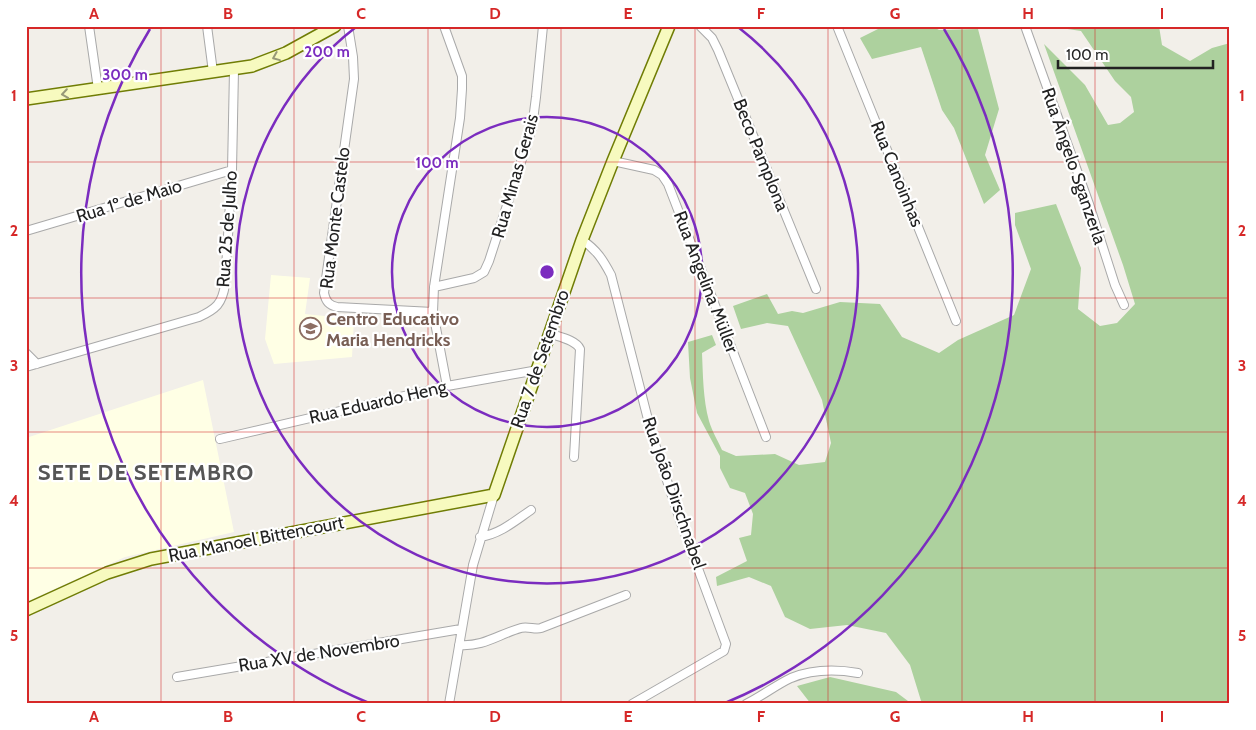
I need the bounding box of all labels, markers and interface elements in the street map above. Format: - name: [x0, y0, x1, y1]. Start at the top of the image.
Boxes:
- text: A: [89, 4, 99, 23]
- text: B: [223, 4, 233, 23]
- text: C: [356, 4, 366, 23]
- text: D: [489, 4, 501, 23]
- text: E: [623, 4, 633, 23]
- text: F: [757, 4, 766, 23]
- text: G: [890, 4, 900, 23]
- text: H: [1022, 4, 1034, 23]
- text: I: [1160, 4, 1164, 23]
- scale bar: [1058, 38, 1214, 70]
- text: 200 m: [304, 43, 350, 61]
- text: 100 m: [1066, 46, 1108, 64]
- one-way arrow: [272, 51, 281, 62]
- text: 300 m: [102, 66, 148, 84]
- street label: Rua Ângelo Sganzerla: [1037, 85, 1111, 248]
- text: 1: [11, 86, 17, 105]
- text: 1: [1239, 86, 1245, 105]
- one-way arrow: [60, 88, 68, 99]
- street label: Beco Pamplona: [728, 96, 794, 215]
- street label: Rua Minas Gerais: [487, 111, 543, 241]
- street label: Rua Canoinhas: [866, 118, 928, 230]
- street label: Rua Monte Castelo: [315, 146, 355, 290]
- text: 100 m: [415, 154, 459, 172]
- street label: Rua 25 de Julho: [212, 170, 242, 288]
- street label: Rua 1º de Maio: [73, 174, 185, 228]
- street label: Rua Angelina Müller: [669, 208, 743, 356]
- text: 2: [10, 221, 18, 240]
- text: 2: [1238, 221, 1246, 240]
- centre of rings: [538, 263, 556, 281]
- street label: Rua 7 de Setembro: [506, 287, 574, 431]
- place label: Centro Educativo Maria Hendricks: [326, 308, 459, 351]
- school or university icon: Centro Educativo Maria Hendricks: [298, 317, 322, 341]
- text: 3: [10, 356, 18, 375]
- text: 3: [1238, 356, 1246, 375]
- street label: Rua Eduardo Heng: [307, 375, 450, 429]
- street label: Rua João Dirschnabel: [638, 414, 711, 573]
- district label: SETE DE SETEMBRO: [38, 459, 254, 486]
- text: 4: [9, 491, 19, 510]
- text: 4: [1237, 491, 1247, 510]
- street label: Rua Manoel Bittencourt: [166, 511, 346, 567]
- text: 5: [10, 626, 18, 645]
- text: 5: [1238, 626, 1246, 645]
- street label: Rua XV de Novembro: [237, 629, 401, 677]
- text: A: [89, 707, 99, 726]
- text: B: [223, 707, 233, 726]
- text: C: [356, 707, 366, 726]
- text: D: [489, 707, 501, 726]
- text: E: [623, 707, 633, 726]
- text: F: [757, 707, 766, 726]
- text: G: [890, 707, 900, 726]
- text: H: [1022, 707, 1034, 726]
- text: I: [1160, 707, 1164, 726]

